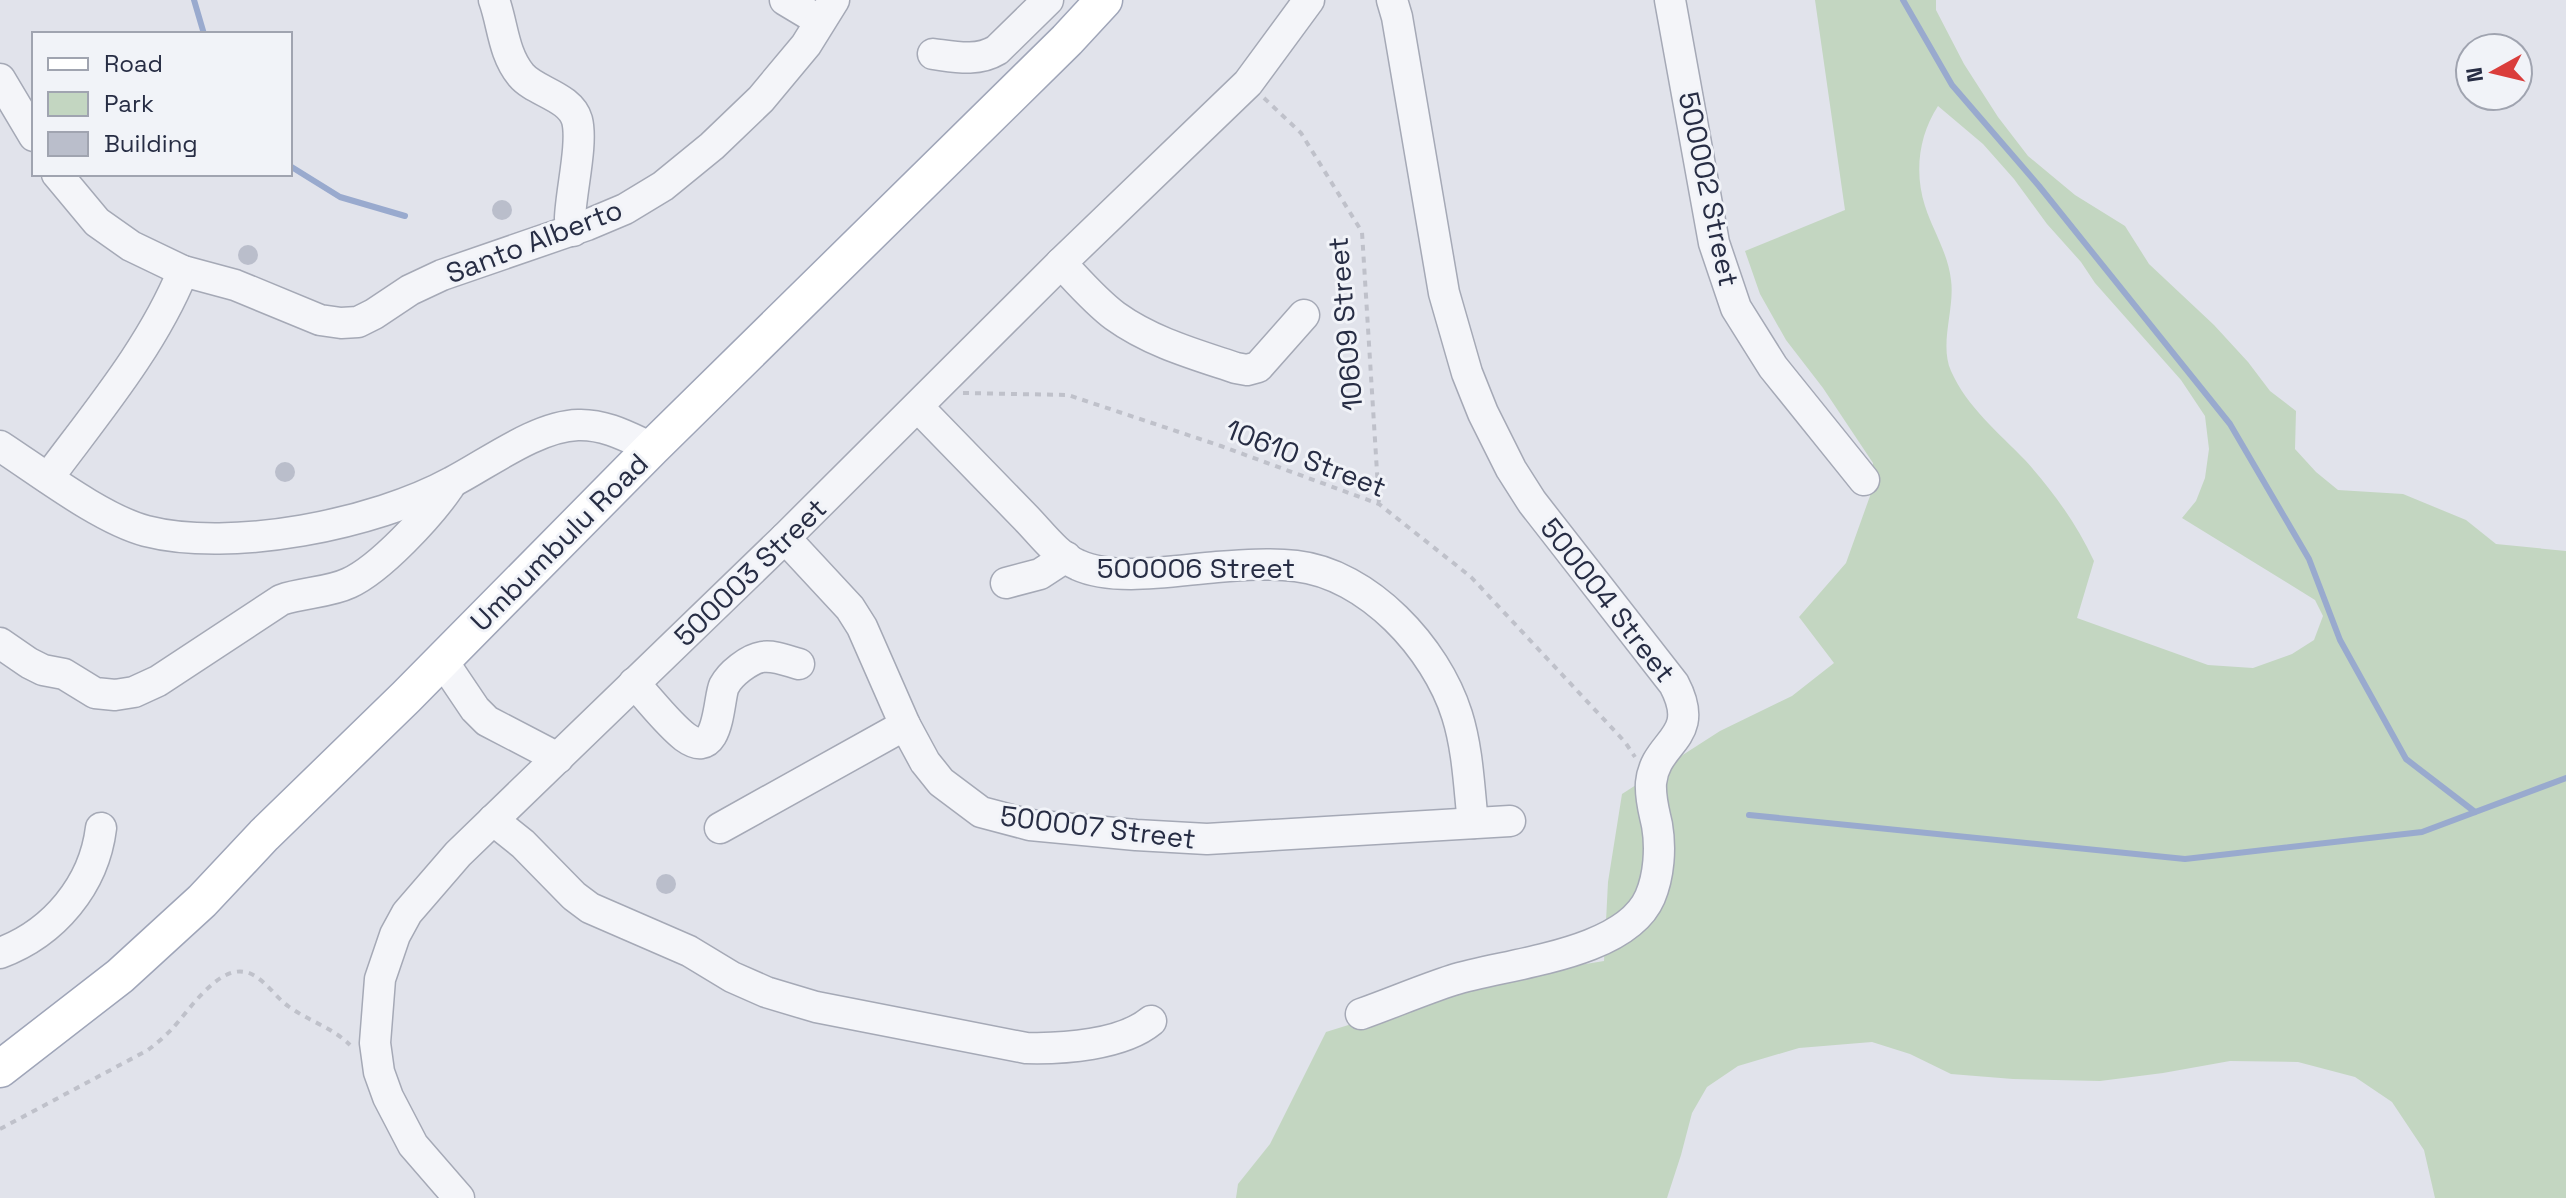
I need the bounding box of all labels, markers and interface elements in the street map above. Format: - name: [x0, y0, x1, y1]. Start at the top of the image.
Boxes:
- legend: [32, 32, 292, 176]
- north arrow: [2454, 32, 2534, 112]
- text: Road: [104, 48, 163, 79]
- text: N: [2459, 66, 2489, 84]
- text: Park: [104, 88, 154, 119]
- street label: 500002 Street: [1671, 88, 1747, 290]
- text: Building: [104, 128, 198, 159]
- street label: Santo Alberto: [441, 191, 627, 291]
- street label: 10609 Street: [1319, 235, 1371, 413]
- street label: 10610 Street: [1221, 411, 1391, 505]
- street label: Umbumbulu Road: [462, 445, 656, 639]
- street label: 500003 Street: [666, 490, 834, 654]
- street label: 500004 Street: [1533, 511, 1683, 689]
- street label: 500006 Street: [1097, 550, 1295, 586]
- street label: 500007 Street: [998, 797, 1198, 857]

